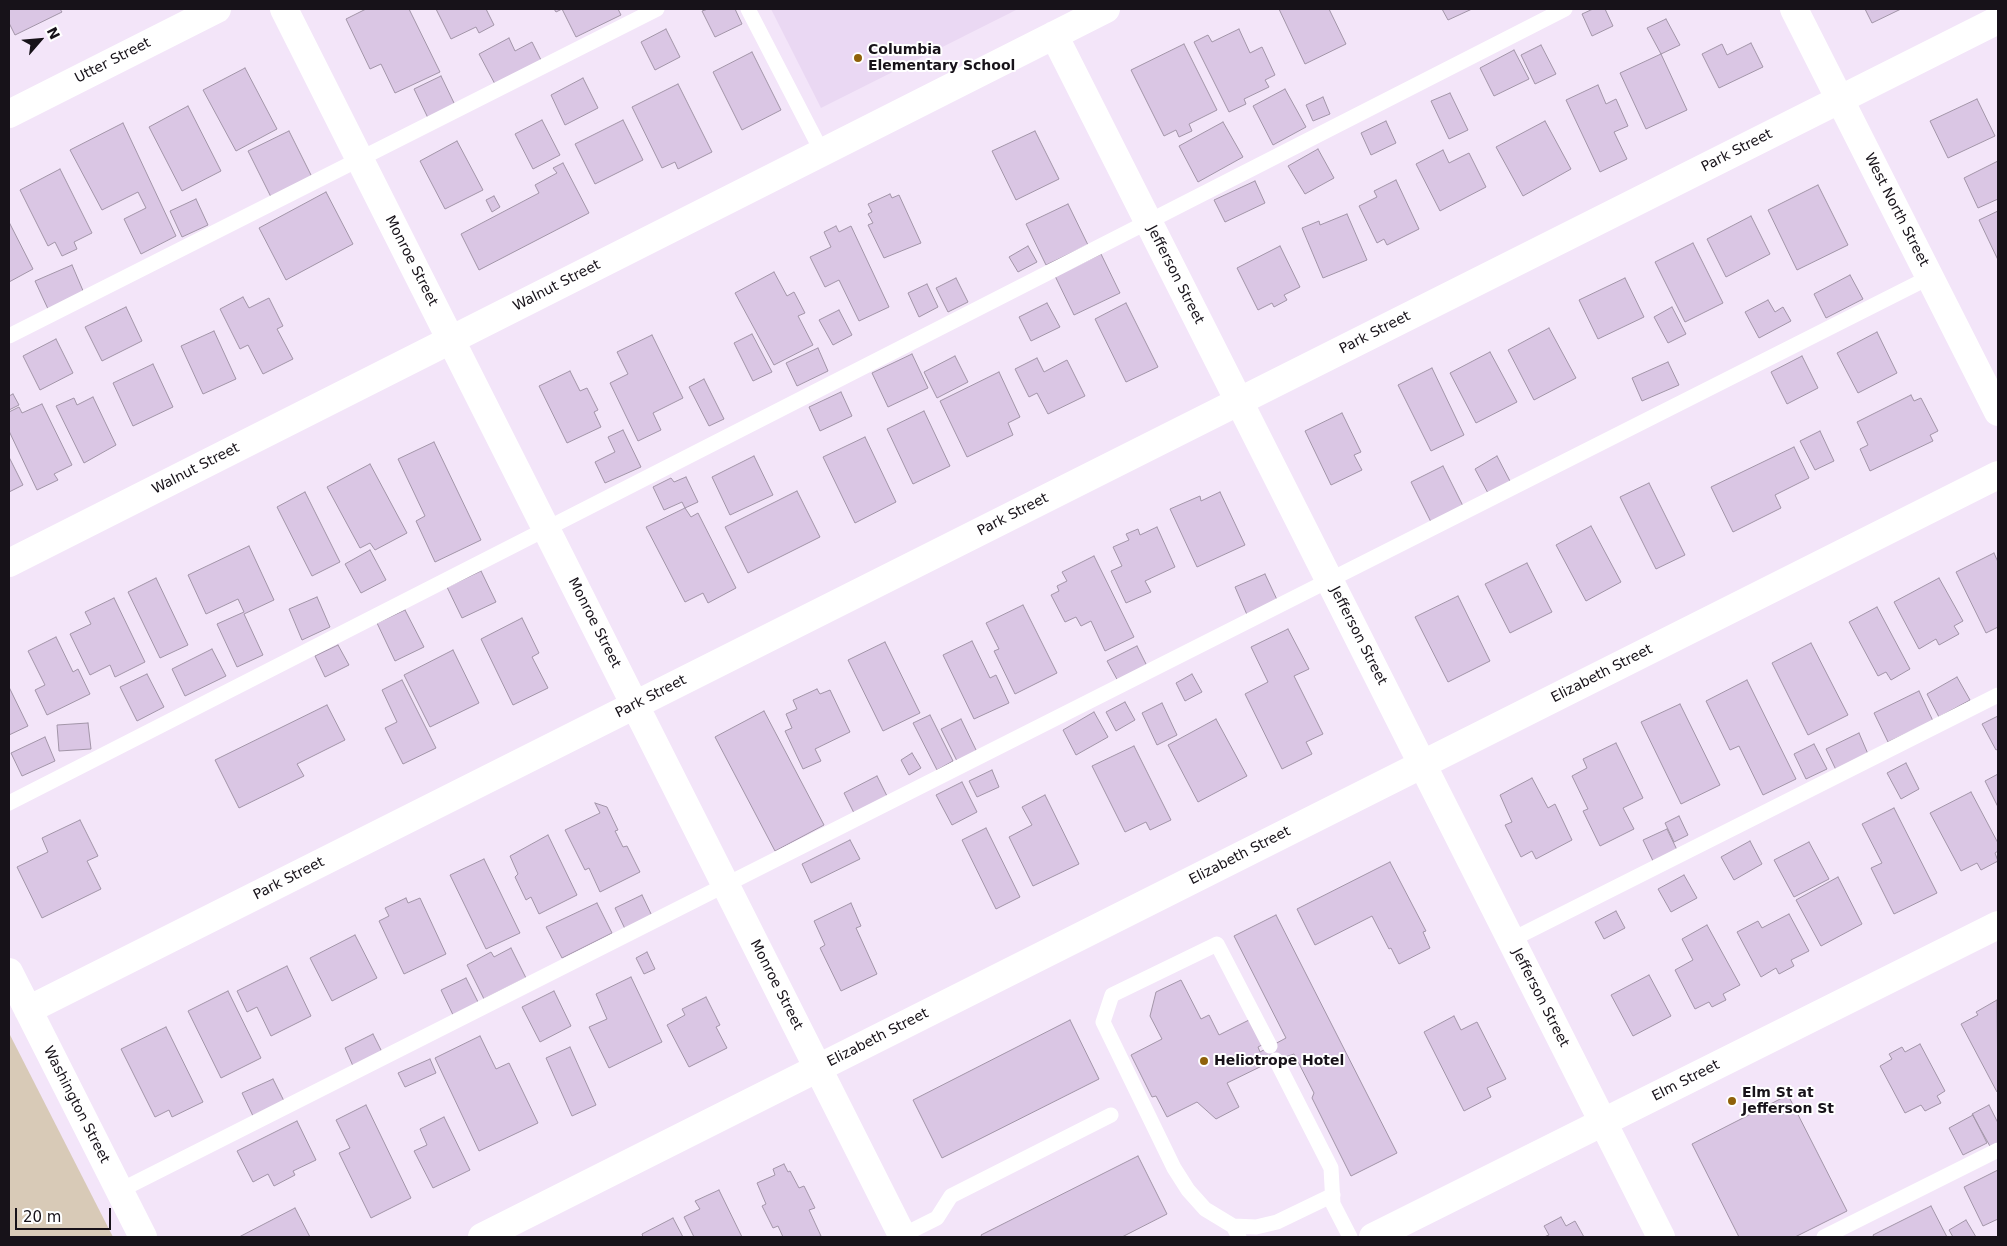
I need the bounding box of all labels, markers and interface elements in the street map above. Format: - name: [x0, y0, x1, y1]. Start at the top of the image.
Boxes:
- north arrow: [15, 15, 65, 65]
- text: N: [44, 24, 63, 42]
- street label: Utter Street: [72, 35, 154, 87]
- place label: Columbia Elementary School: [868, 42, 1015, 74]
- marker: Columbia Elementary School: [852, 52, 864, 64]
- street label: Park Street: [1699, 126, 1775, 176]
- street label: West North Street: [1860, 150, 1932, 270]
- street label: Monroe Street: [381, 213, 441, 309]
- street label: Jefferson Street: [1143, 223, 1207, 327]
- street label: Walnut Street: [511, 257, 603, 315]
- street label: Park Street: [1337, 308, 1413, 358]
- street label: Walnut Street: [150, 440, 242, 498]
- street label: Park Street: [975, 490, 1051, 540]
- street label: Monroe Street: [564, 575, 624, 671]
- street label: Jefferson Street: [1326, 584, 1390, 688]
- street label: Elizabeth Street: [1549, 641, 1655, 707]
- street label: Park Street: [613, 672, 689, 722]
- street label: Elizabeth Street: [1187, 823, 1293, 889]
- street label: Park Street: [251, 854, 327, 904]
- street label: Monroe Street: [746, 937, 806, 1033]
- street label: Jefferson Street: [1508, 946, 1572, 1050]
- street label: Elizabeth Street: [825, 1005, 931, 1071]
- street label: Washington Street: [39, 1044, 113, 1166]
- place label: Heliotrope Hotel: [1214, 1053, 1344, 1069]
- marker: Heliotrope Hotel: [1198, 1055, 1210, 1067]
- street label: Elm Street: [1650, 1057, 1722, 1105]
- place label: Elm St at Jefferson St: [1742, 1085, 1834, 1118]
- marker: Elm St at Jefferson St: [1726, 1095, 1738, 1107]
- scale bar: [18, 1198, 114, 1230]
- text: 20 m: [23, 1208, 61, 1226]

